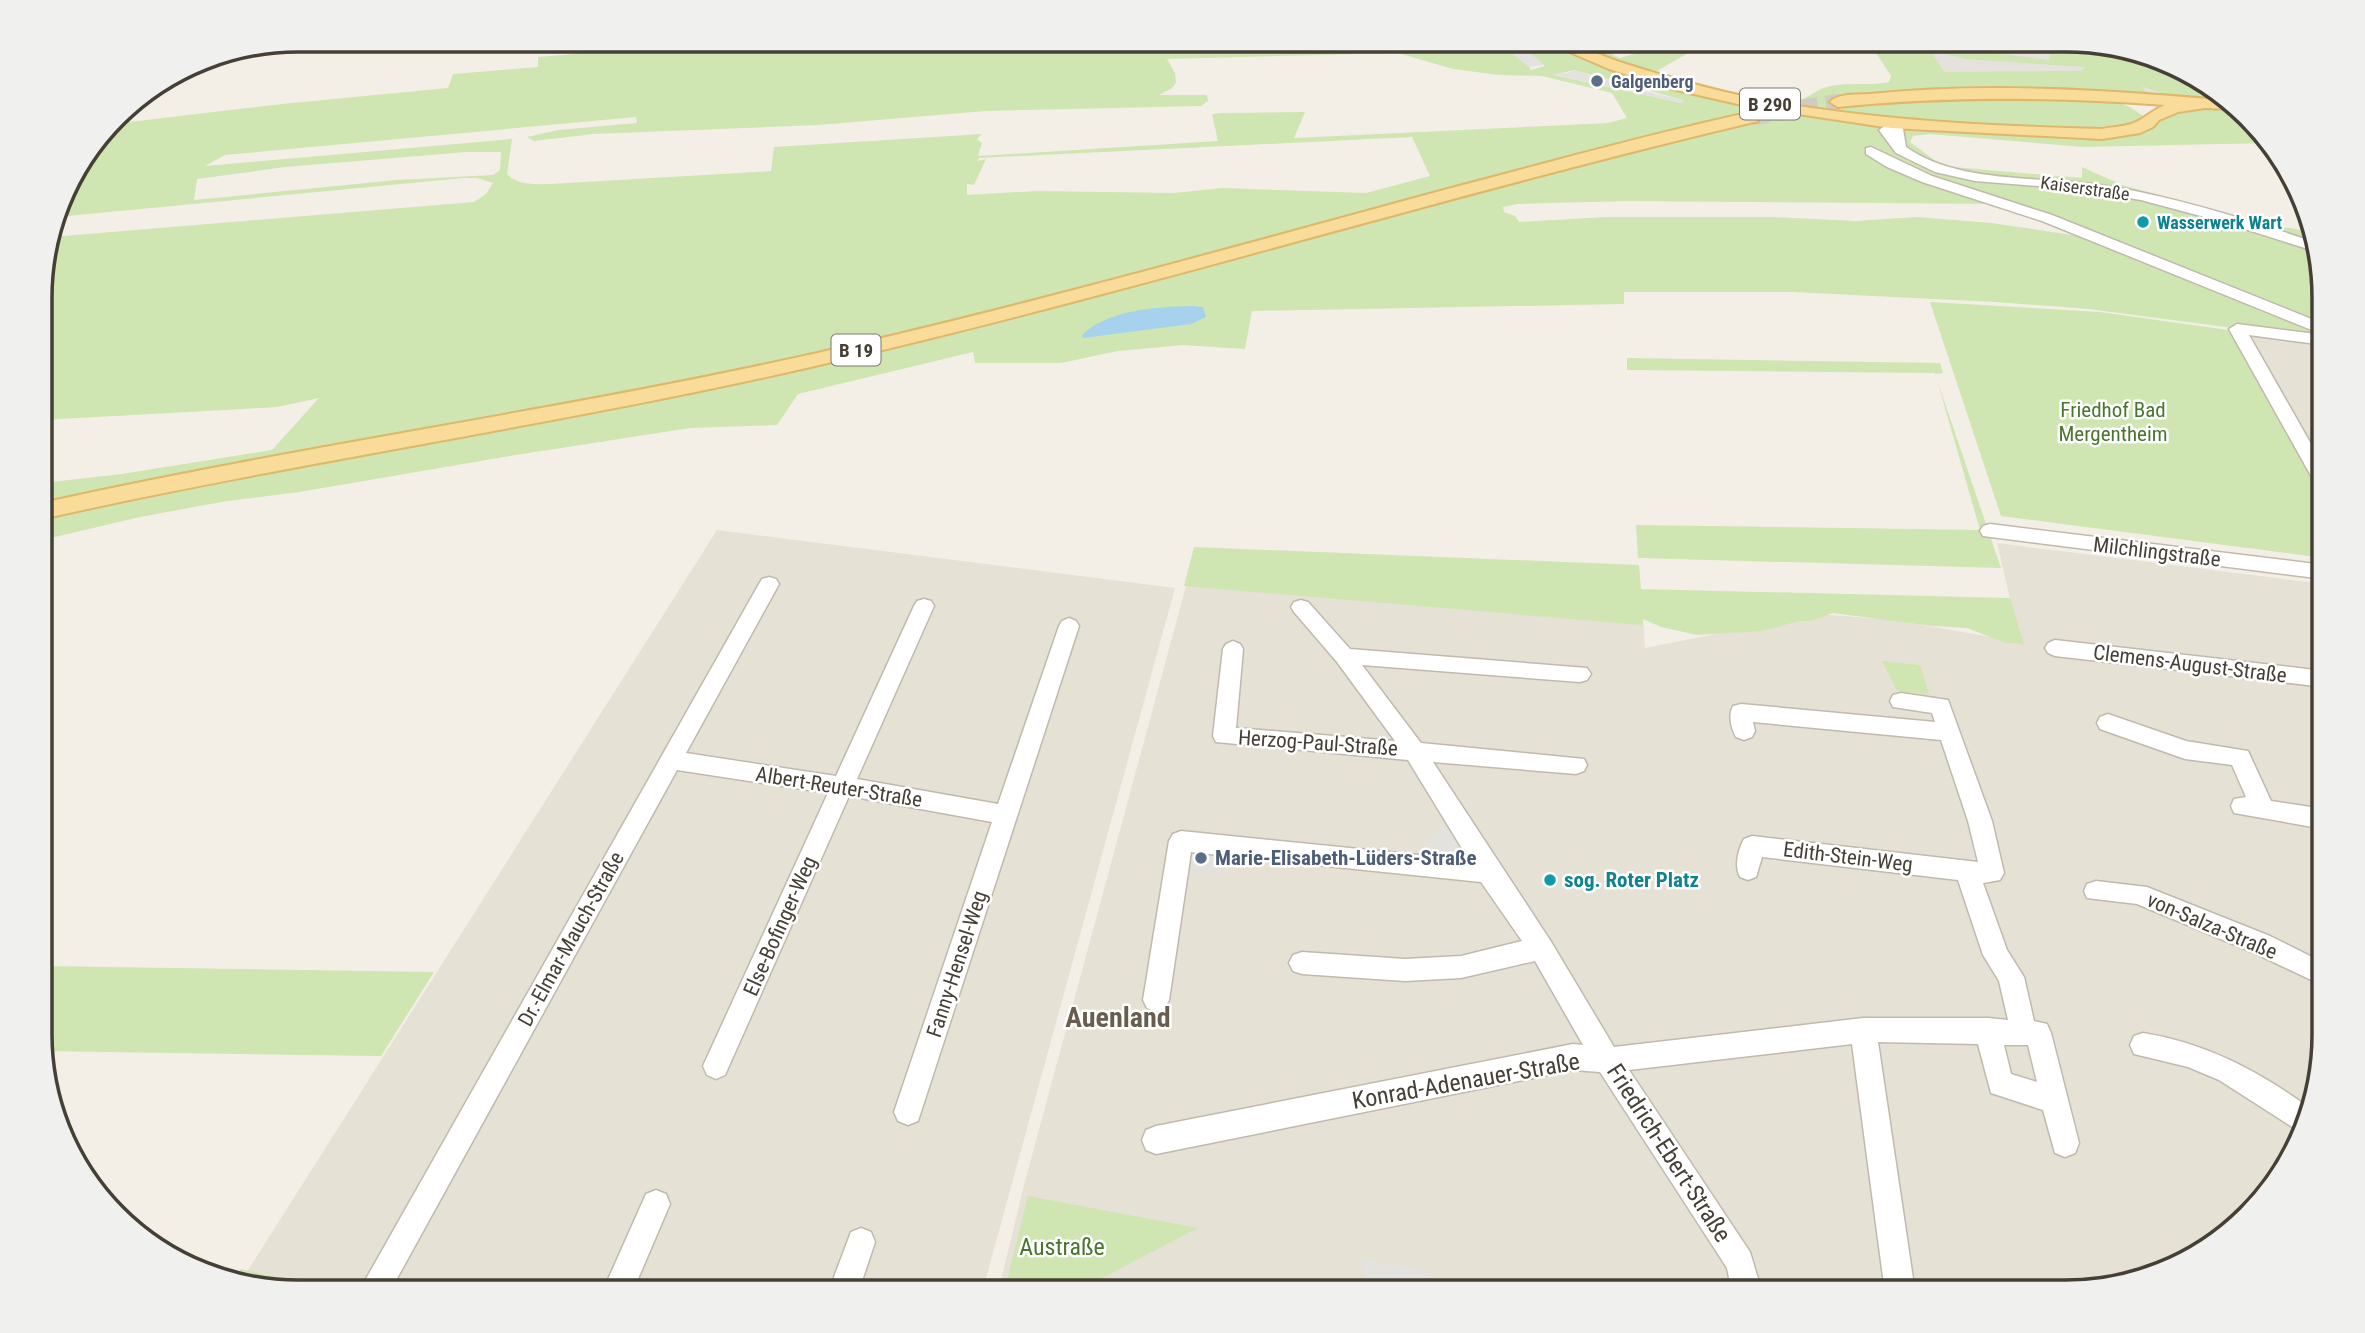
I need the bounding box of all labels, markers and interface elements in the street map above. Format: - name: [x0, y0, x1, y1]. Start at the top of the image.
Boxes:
- place label: Galgenberg: [1611, 71, 1693, 92]
- marker: Galgenberg: [1589, 73, 1605, 89]
- road number: B 290: [1740, 88, 1800, 120]
- street label: Kaiserstraße: [2039, 171, 2131, 205]
- place label: Wasserwerk Wart: [2157, 212, 2283, 233]
- marker: Wasserwerk Wart: [2135, 214, 2151, 230]
- road number: B 19: [832, 334, 880, 366]
- park label: Friedhof Bad Mergentheim: [2058, 398, 2168, 446]
- street label: Milchlingstraße: [2092, 532, 2222, 572]
- street label: Clemens-August-Straße: [2092, 640, 2288, 688]
- street label: Herzog-Paul-Straße: [1237, 725, 1399, 761]
- street label: Albert-Reuter-Straße: [754, 762, 924, 812]
- street label: Edith-Stein-Weg: [1782, 837, 1914, 877]
- place label: Marie-Elisabeth-Lüders-Straße: [1215, 846, 1477, 870]
- street label: Dr.-Elmar-Mauch-Straße: [513, 847, 629, 1030]
- marker: Marie-Elisabeth-Lüders-Straße: [1193, 850, 1209, 866]
- street label: Else-Bofinger-Weg: [739, 853, 821, 999]
- place label: sog. Roter Platz: [1564, 868, 1699, 892]
- marker: sog. Roter Platz: [1542, 872, 1558, 888]
- street label: Fanny-Hensel-Weg: [922, 888, 992, 1040]
- street label: von-Salza-Straße: [2143, 888, 2281, 964]
- district label: Auenland: [1065, 1001, 1171, 1034]
- street label: Konrad-Adenauer-Straße: [1350, 1047, 1582, 1115]
- street label: Friedrich-Ebert-Straße: [1601, 1059, 1737, 1247]
- park label: Austraße: [1019, 1233, 1105, 1261]

